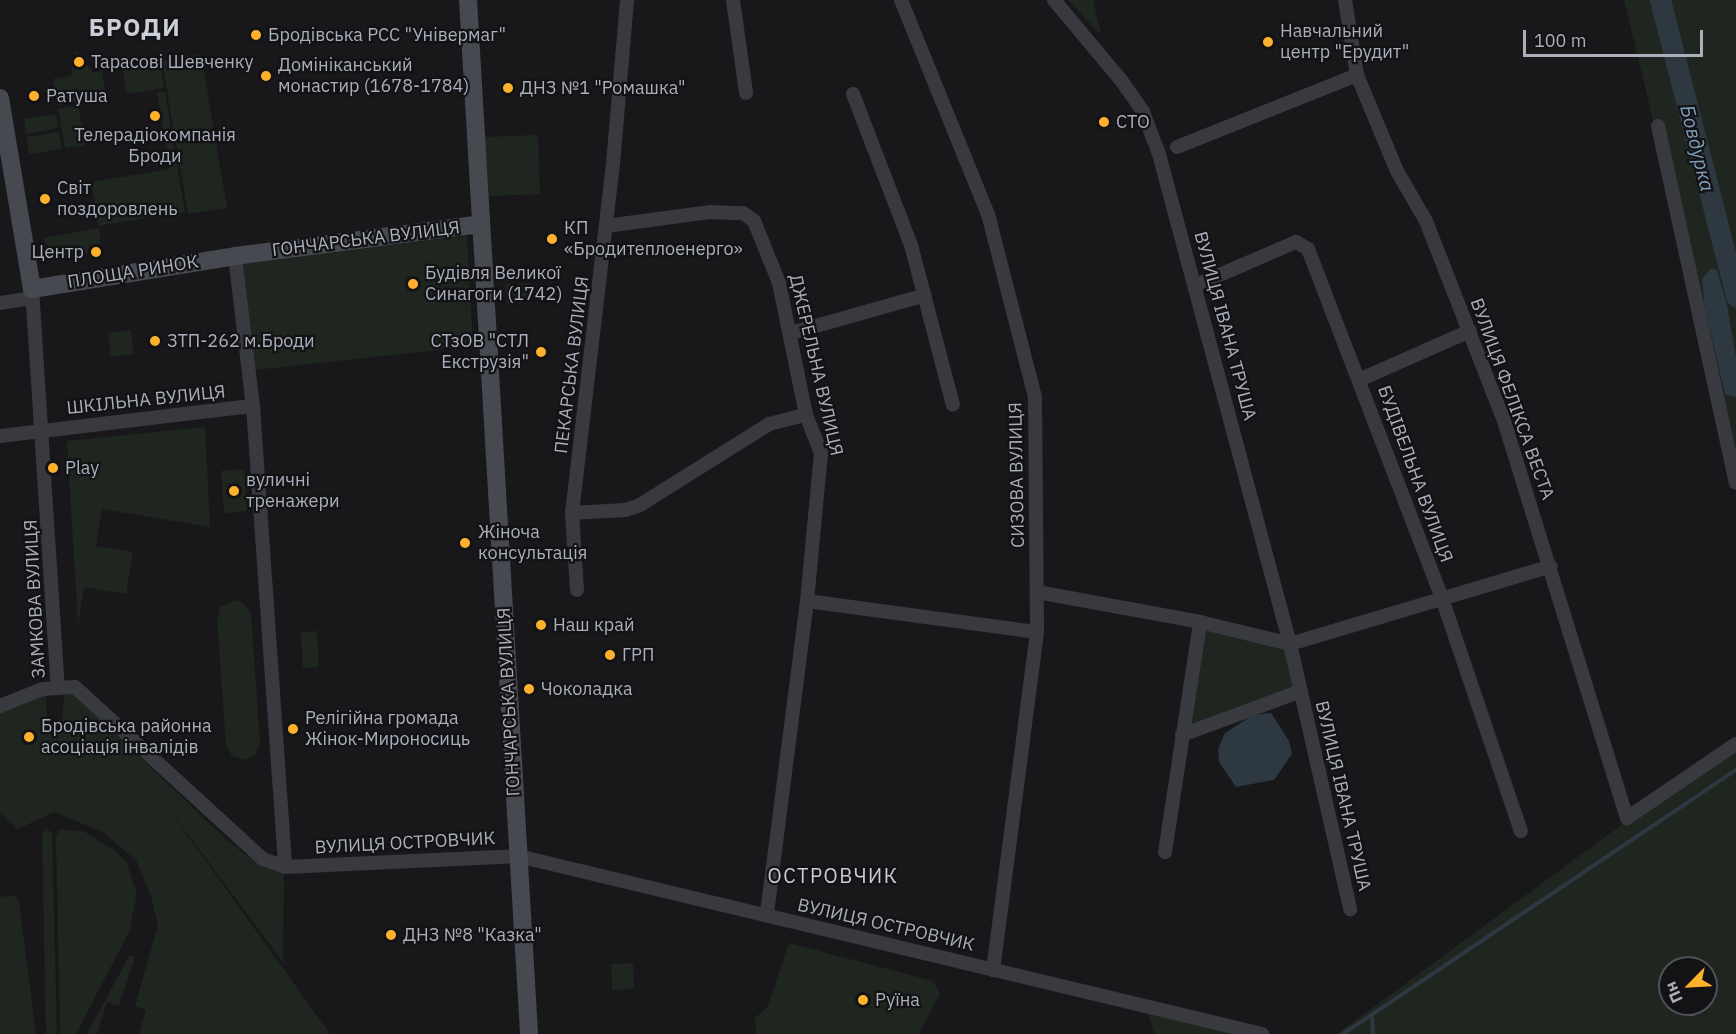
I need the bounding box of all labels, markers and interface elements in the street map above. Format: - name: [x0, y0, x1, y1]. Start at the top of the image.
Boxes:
- district label: БРОДИ: [89, 14, 181, 42]
- scale bar: [1526, 18, 1706, 56]
- place label: Навчальний центр "Ерудит": [1280, 21, 1409, 63]
- place label: Бродівська РСС "Універмаг": [268, 24, 506, 46]
- marker: Бродівська РСС "Універмаг": [249, 28, 263, 42]
- text: 100 m: [1534, 29, 1586, 52]
- marker: Навчальний центр "Ерудит": [1261, 35, 1275, 49]
- place label: Тарасові Шевченку: [91, 51, 254, 73]
- marker: Тарасові Шевченку: [72, 55, 86, 69]
- place label: Домініканський монастир (1678-1784): [278, 55, 469, 98]
- marker: Домініканський монастир (1678-1784): [259, 69, 273, 83]
- place label: ДНЗ №1 "Ромашка": [520, 77, 686, 99]
- marker: ДНЗ №1 "Ромашка": [501, 81, 515, 95]
- place label: Ратуша: [46, 85, 108, 107]
- marker: Ратуша: [27, 89, 41, 103]
- water label: Бовдурка: [1676, 102, 1720, 194]
- marker: Телерадіокомпанія Броди: [148, 109, 162, 123]
- place label: СТО: [1116, 111, 1150, 133]
- marker: СТО: [1097, 115, 1111, 129]
- place label: Телерадіокомпанія Броди: [74, 125, 236, 168]
- place label: Світ поздоровлень: [57, 178, 178, 220]
- marker: Світ поздоровлень: [38, 192, 52, 206]
- street label: ГОНЧАРСЬКА ВУЛИЦЯ: [271, 217, 461, 261]
- place label: КП «Бродитеплоенерго»: [564, 218, 743, 260]
- street label: ВУЛИЦЯ ІВАНА ТРУША: [1189, 229, 1261, 423]
- marker: КП «Бродитеплоенерго»: [545, 232, 559, 246]
- place label: Центр: [32, 241, 84, 263]
- marker: Центр: [89, 245, 103, 259]
- street label: ПЛОЩА РИНОК: [66, 251, 200, 293]
- place label: Будівля Великої Синагоги (1742): [425, 263, 562, 306]
- street label: ДЖЕРЕЛЬНА ВУЛИЦЯ: [785, 272, 847, 458]
- street label: ПЕКАРСЬКА ВУЛИЦЯ: [550, 275, 594, 455]
- marker: Будівля Великої Синагоги (1742): [406, 277, 420, 291]
- street label: ВУЛИЦЯ ФЕЛІКСА ВЕСТА: [1465, 295, 1559, 503]
- place label: ЗТП-262 м.Броди: [167, 330, 315, 352]
- place label: СТзОВ "СТЛ Екструзія": [431, 331, 529, 374]
- marker: ЗТП-262 м.Броди: [148, 334, 162, 348]
- marker: СТзОВ "СТЛ Екструзія": [534, 345, 548, 359]
- street label: ШКІЛЬНА ВУЛИЦЯ: [66, 381, 226, 419]
- street label: БУДІВЕЛЬНА ВУЛИЦЯ: [1373, 383, 1457, 565]
- street label: СИЗОВА ВУЛИЦЯ: [1005, 402, 1029, 548]
- place label: Play: [65, 457, 99, 479]
- marker: Play: [46, 461, 60, 475]
- place label: вуличні тренажери: [246, 470, 339, 512]
- marker: вуличні тренажери: [227, 484, 241, 498]
- street label: ЗАМКОВА ВУЛИЦЯ: [20, 519, 50, 679]
- place label: Жіноча консультація: [478, 522, 587, 564]
- marker: Жіноча консультація: [456, 534, 474, 552]
- street label: ГОНЧАРСЬКА ВУЛИЦЯ: [493, 607, 525, 797]
- place label: Наш край: [553, 614, 634, 636]
- marker: Наш край: [534, 618, 548, 632]
- place label: ГРП: [622, 644, 654, 666]
- marker: ГРП: [603, 648, 617, 662]
- place label: Чоколадка: [541, 678, 633, 700]
- marker: Чоколадка: [522, 682, 536, 696]
- street label: ВУЛИЦЯ ІВАНА ТРУША: [1311, 699, 1375, 893]
- place label: Релігійна громада Жінок-Мироносиць: [305, 708, 470, 750]
- place label: Бродівська районна асоціація інвалідів: [41, 716, 212, 758]
- marker: Релігійна громада Жінок-Мироносиць: [286, 722, 300, 736]
- marker: Бродівська районна асоціація інвалідів: [22, 730, 36, 744]
- street label: ВУЛИЦЯ ОСТРОВЧИК: [314, 827, 496, 859]
- district label: ОСТРОВЧИК: [768, 863, 898, 887]
- street label: ВУЛИЦЯ ОСТРОВЧИК: [795, 894, 977, 956]
- place label: ДНЗ №8 "Казка": [403, 924, 542, 946]
- marker: ДНЗ №8 "Казка": [384, 928, 398, 942]
- north arrow: [1658, 956, 1718, 1016]
- text: Пн: [1660, 979, 1687, 1006]
- place label: Руїна: [875, 989, 920, 1011]
- marker: Руїна: [856, 993, 870, 1007]

